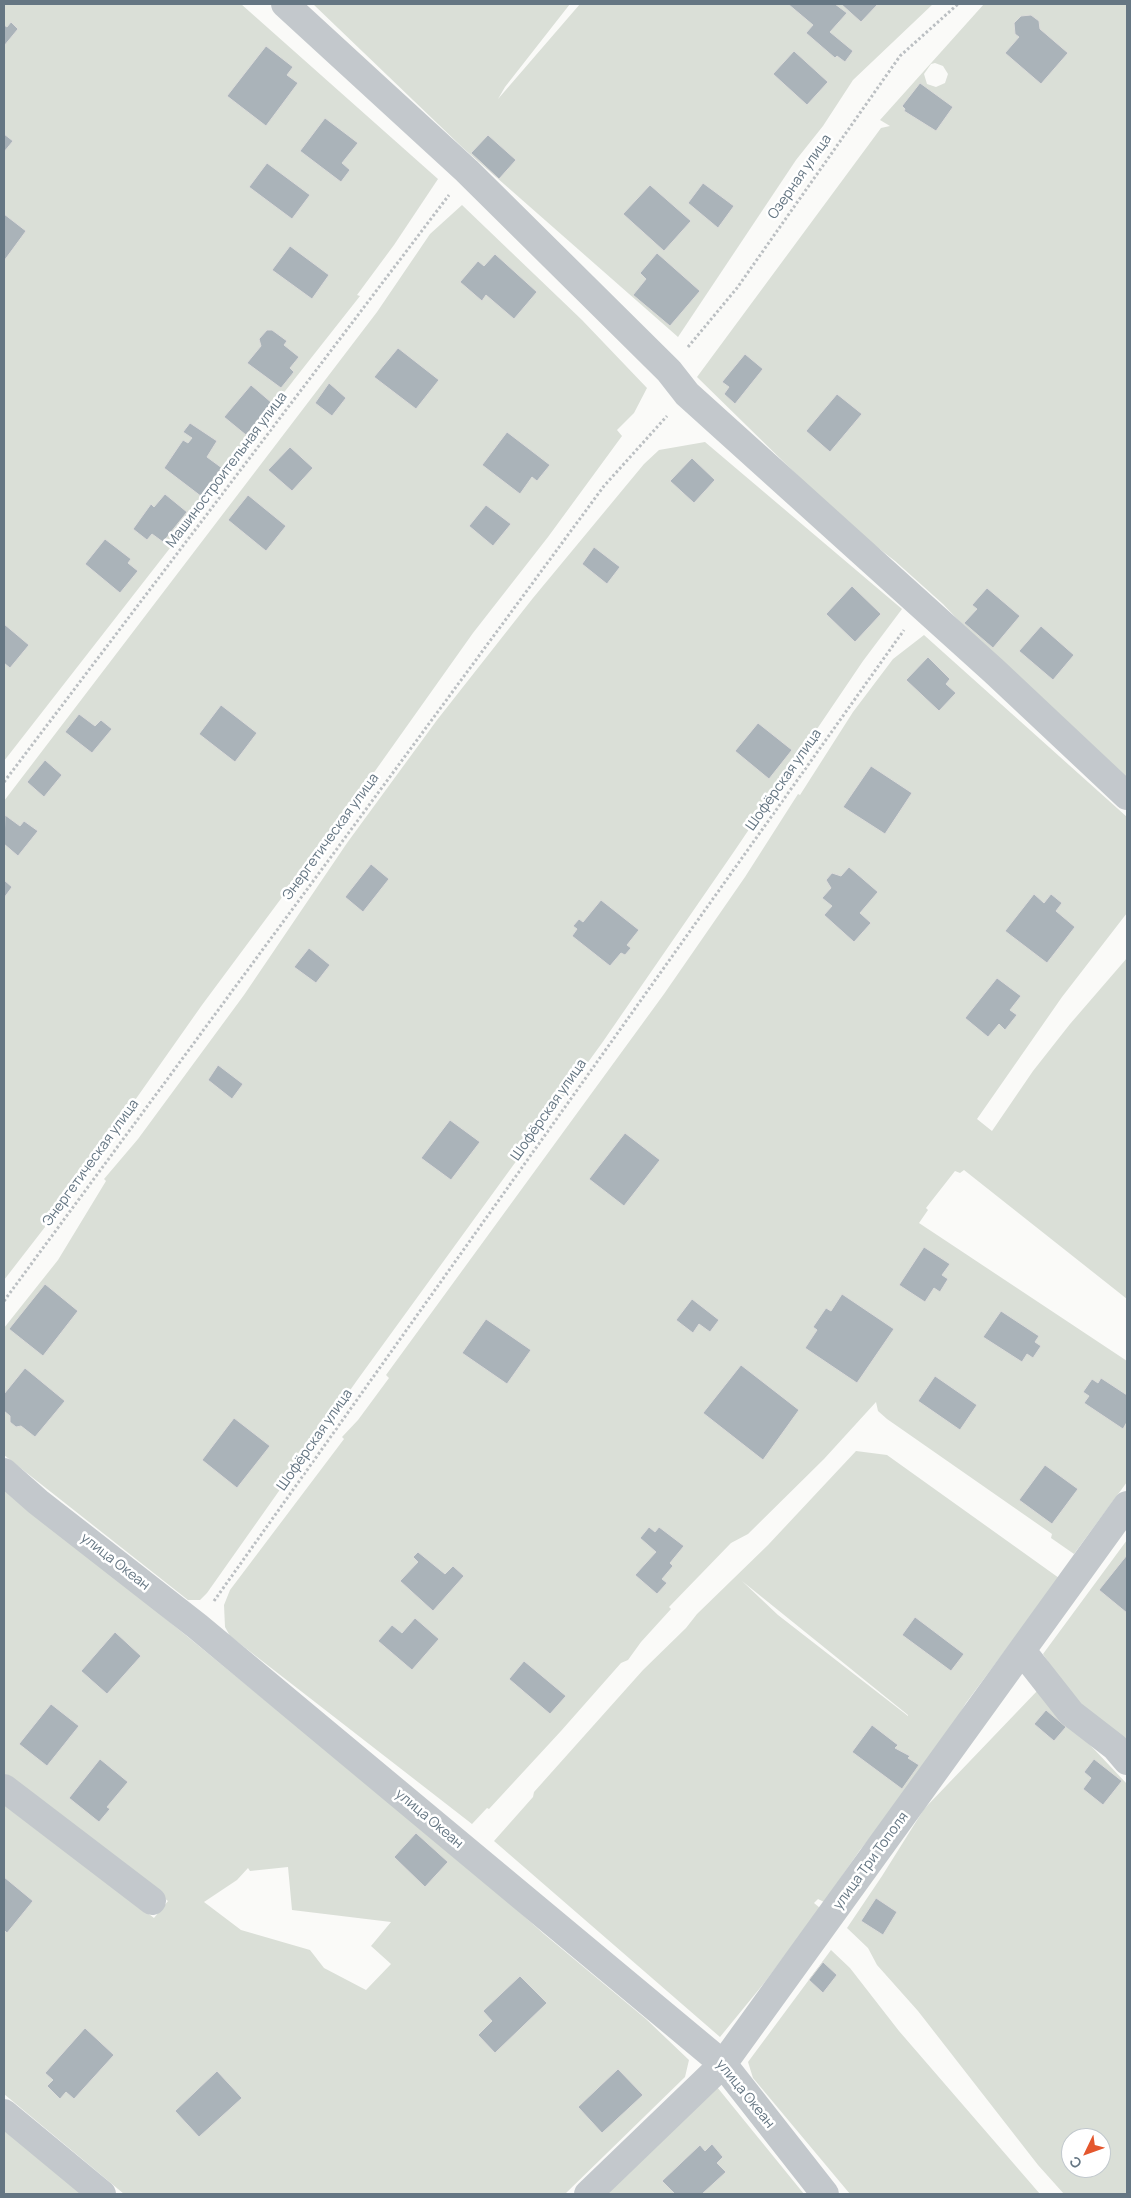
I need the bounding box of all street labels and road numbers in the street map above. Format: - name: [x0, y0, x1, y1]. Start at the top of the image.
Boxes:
- street label: Озерная улица: [765, 131, 835, 223]
- street label: Машиностроительная улица: [163, 389, 291, 551]
- street label: Шофёрская улица: [743, 726, 825, 834]
- street label: Энергетическая улица: [279, 770, 383, 904]
- street label: Шофёрская улица: [508, 1056, 590, 1164]
- street label: Энергетическая улица: [39, 1096, 143, 1230]
- street label: Шофёрская улица: [274, 1386, 356, 1494]
- street label: улица Океан: [77, 1530, 153, 1594]
- street label: улица Океан: [392, 1786, 466, 1852]
- street label: улица Три Тополя: [830, 1809, 912, 1913]
- street label: улица Океан: [712, 2056, 778, 2132]

